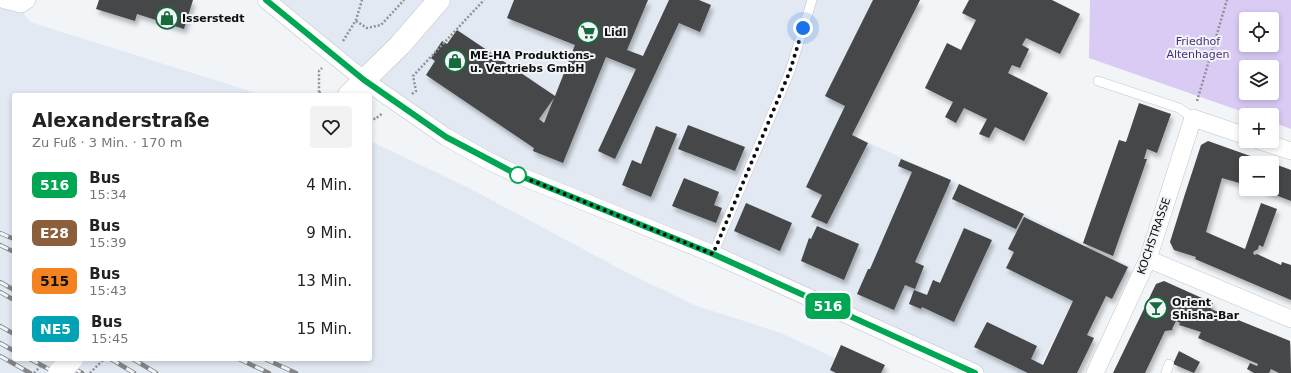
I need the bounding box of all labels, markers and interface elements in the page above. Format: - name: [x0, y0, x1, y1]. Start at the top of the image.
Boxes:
- shop icon: Isserstedt: [154, 5, 180, 31]
- place label: Isserstedt: [182, 12, 244, 25]
- map controls: [1239, 12, 1279, 196]
- button: locate: [1239, 12, 1279, 52]
- your location: [793, 18, 813, 38]
- supermarket icon: Lidl: [575, 19, 601, 45]
- place label: Lidl: [604, 26, 626, 39]
- park label: Friedhof Altenhagen: [1166, 35, 1230, 61]
- shop icon: ME-HA Produktions- u. Vertriebs GmbH: [442, 48, 468, 74]
- place label: ME-HA Produktions- u. Vertriebs GmbH: [470, 49, 594, 75]
- button: layers: [1239, 60, 1279, 100]
- button: heart: [310, 106, 352, 148]
- button: +: [1239, 108, 1279, 148]
- text: Alexanderstraße: [32, 109, 210, 131]
- text: Zu Fuß · 3 Min. · 170 m: [32, 135, 182, 150]
- button: −: [1239, 156, 1279, 196]
- unlabelled marker: [509, 166, 527, 184]
- text: Bus: [89, 169, 120, 187]
- text: 4 Min.: [306, 176, 352, 194]
- text: 516: [40, 177, 69, 193]
- text: 15:34: [89, 187, 127, 202]
- street label: KOCHSTRASSE: [1135, 196, 1173, 276]
- text: Bus: [89, 217, 120, 235]
- text: 9 Min.: [306, 224, 352, 242]
- text: E28: [40, 225, 69, 241]
- text: 15:39: [89, 235, 127, 250]
- text: Bus: [89, 265, 120, 283]
- text: 13 Min.: [297, 272, 352, 290]
- text: 515: [40, 273, 69, 289]
- text: 15:43: [89, 283, 127, 298]
- line badge: 516: [805, 293, 851, 319]
- bar icon: Orient Shisha-Bar: [1143, 295, 1169, 321]
- place label: Orient Shisha-Bar: [1172, 296, 1240, 322]
- text: 516: [813, 298, 843, 314]
- text: Bus: [91, 313, 122, 331]
- text: 15 Min.: [297, 320, 352, 338]
- text: NE5: [40, 321, 71, 337]
- text: 15:45: [91, 331, 129, 346]

